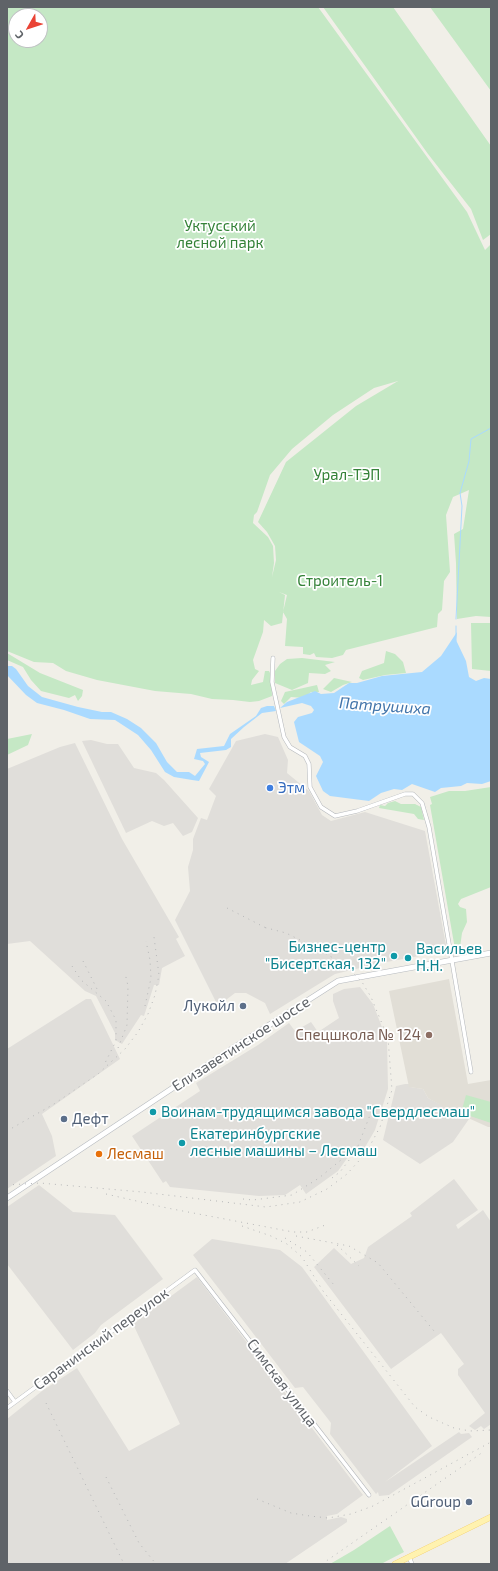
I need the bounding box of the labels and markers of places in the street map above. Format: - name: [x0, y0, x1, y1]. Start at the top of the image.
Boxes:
- place label: Этм: [278, 779, 305, 797]
- marker: Этм: [265, 783, 275, 793]
- place label: Бизнес-центр "Бисертская, 132": [265, 938, 386, 973]
- place label: Васильев Н.Н.: [416, 940, 482, 975]
- marker: Бизнес-центр "Бисертская, 132": [389, 951, 399, 961]
- marker: Васильев Н.Н.: [403, 953, 413, 963]
- place label: Лукойл: [183, 997, 235, 1015]
- marker: Лукойл: [238, 1001, 248, 1011]
- place label: Спецшкола № 124: [295, 1026, 421, 1044]
- marker: Спецшкола № 124: [424, 1030, 434, 1040]
- place label: Воинам-трудящимся завода "Свердлесмаш": [161, 1103, 475, 1121]
- marker: Воинам-трудящимся завода "Свердлесмаш": [148, 1107, 158, 1117]
- place label: Дефт: [72, 1110, 109, 1128]
- marker: Дефт: [59, 1114, 69, 1124]
- place label: Екатеринбургские лесные машины – Лесмаш: [190, 1125, 377, 1160]
- marker: Екатеринбургские лесные машины – Лесмаш: [177, 1138, 187, 1148]
- place label: Лесмаш: [107, 1145, 164, 1163]
- marker: Лесмаш: [94, 1149, 104, 1159]
- place label: GGroup: [411, 1493, 461, 1511]
- marker: GGroup: [464, 1497, 474, 1507]

